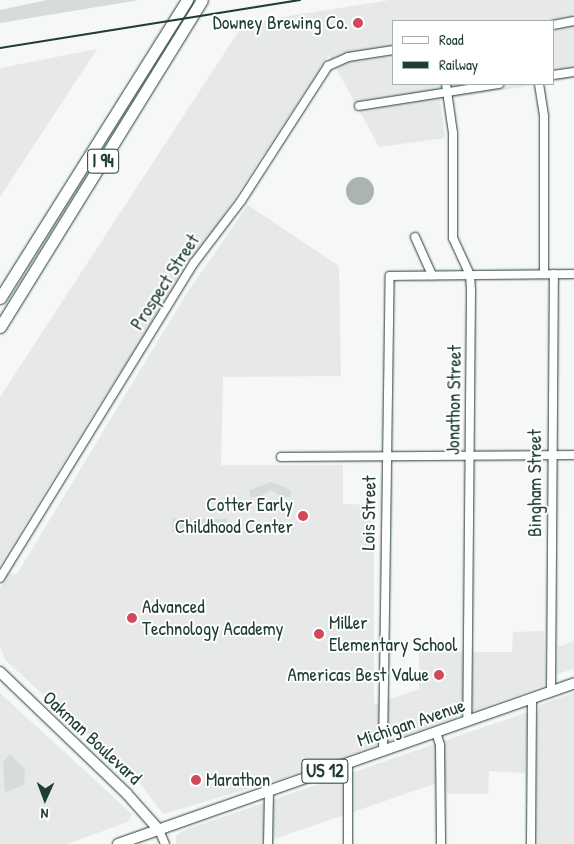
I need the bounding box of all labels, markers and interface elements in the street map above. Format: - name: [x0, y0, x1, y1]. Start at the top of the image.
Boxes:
- place label: Downey Brewing Co.: [213, 12, 348, 34]
- marker: Downey Brewing Co.: [352, 17, 364, 29]
- legend: [392, 20, 554, 85]
- text: Road: [439, 29, 464, 50]
- text: Railway: [439, 54, 478, 75]
- road number: I 94: [87, 146, 119, 177]
- street label: Prospect Street: [126, 230, 204, 334]
- street label: Jonathon Street: [442, 345, 466, 455]
- street label: Bingham Street: [524, 429, 546, 537]
- street label: Lois Street: [357, 475, 381, 551]
- place label: Cotter Early Childhood Center: [175, 494, 293, 538]
- marker: Cotter Early Childhood Center: [297, 510, 309, 522]
- place label: Advanced Technology Academy: [142, 596, 284, 640]
- marker: Advanced Technology Academy: [126, 612, 138, 624]
- place label: Miller Elementary School: [329, 612, 457, 656]
- marker: Miller Elementary School: [313, 628, 325, 640]
- place label: Americas Best Value: [287, 664, 429, 686]
- marker: Americas Best Value: [433, 669, 445, 681]
- street label: Oakman Boulevard: [38, 687, 146, 789]
- street label: Michigan Avenue: [354, 694, 468, 752]
- road number: US 12: [301, 756, 349, 786]
- place label: Marathon: [206, 769, 270, 791]
- north arrow: [20, 774, 70, 824]
- marker: Marathon: [190, 774, 202, 786]
- text: N: [40, 805, 49, 824]

